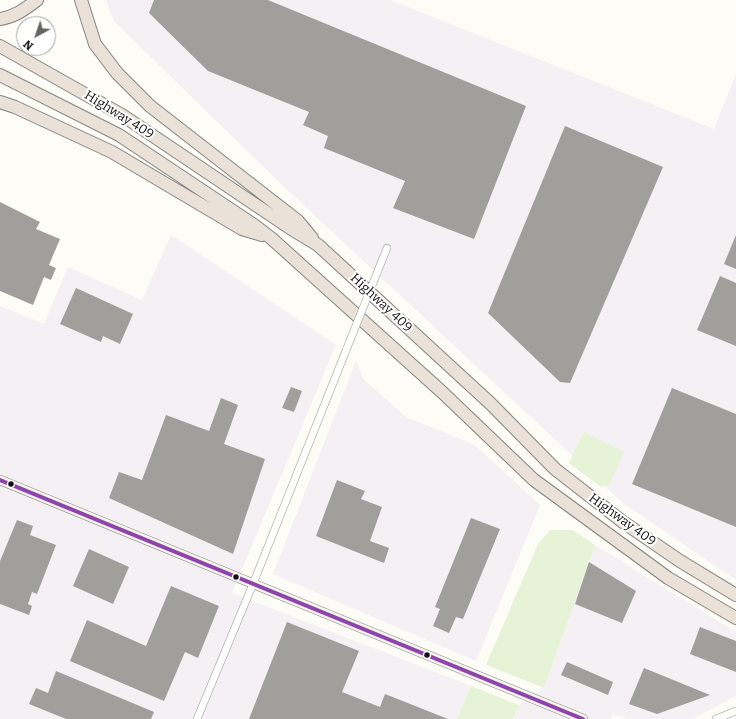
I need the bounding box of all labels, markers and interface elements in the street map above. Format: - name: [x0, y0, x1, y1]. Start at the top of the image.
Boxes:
- north arrow: [16, 16, 56, 56]
- text: N: [21, 37, 36, 53]
- street label: Highway 409: [81, 87, 157, 143]
- street label: Highway 409: [347, 270, 415, 336]
- unlabelled marker: [6, 479, 16, 489]
- street label: Highway 409: [585, 490, 659, 550]
- unlabelled marker: [231, 572, 241, 582]
- unlabelled marker: [422, 650, 432, 660]

